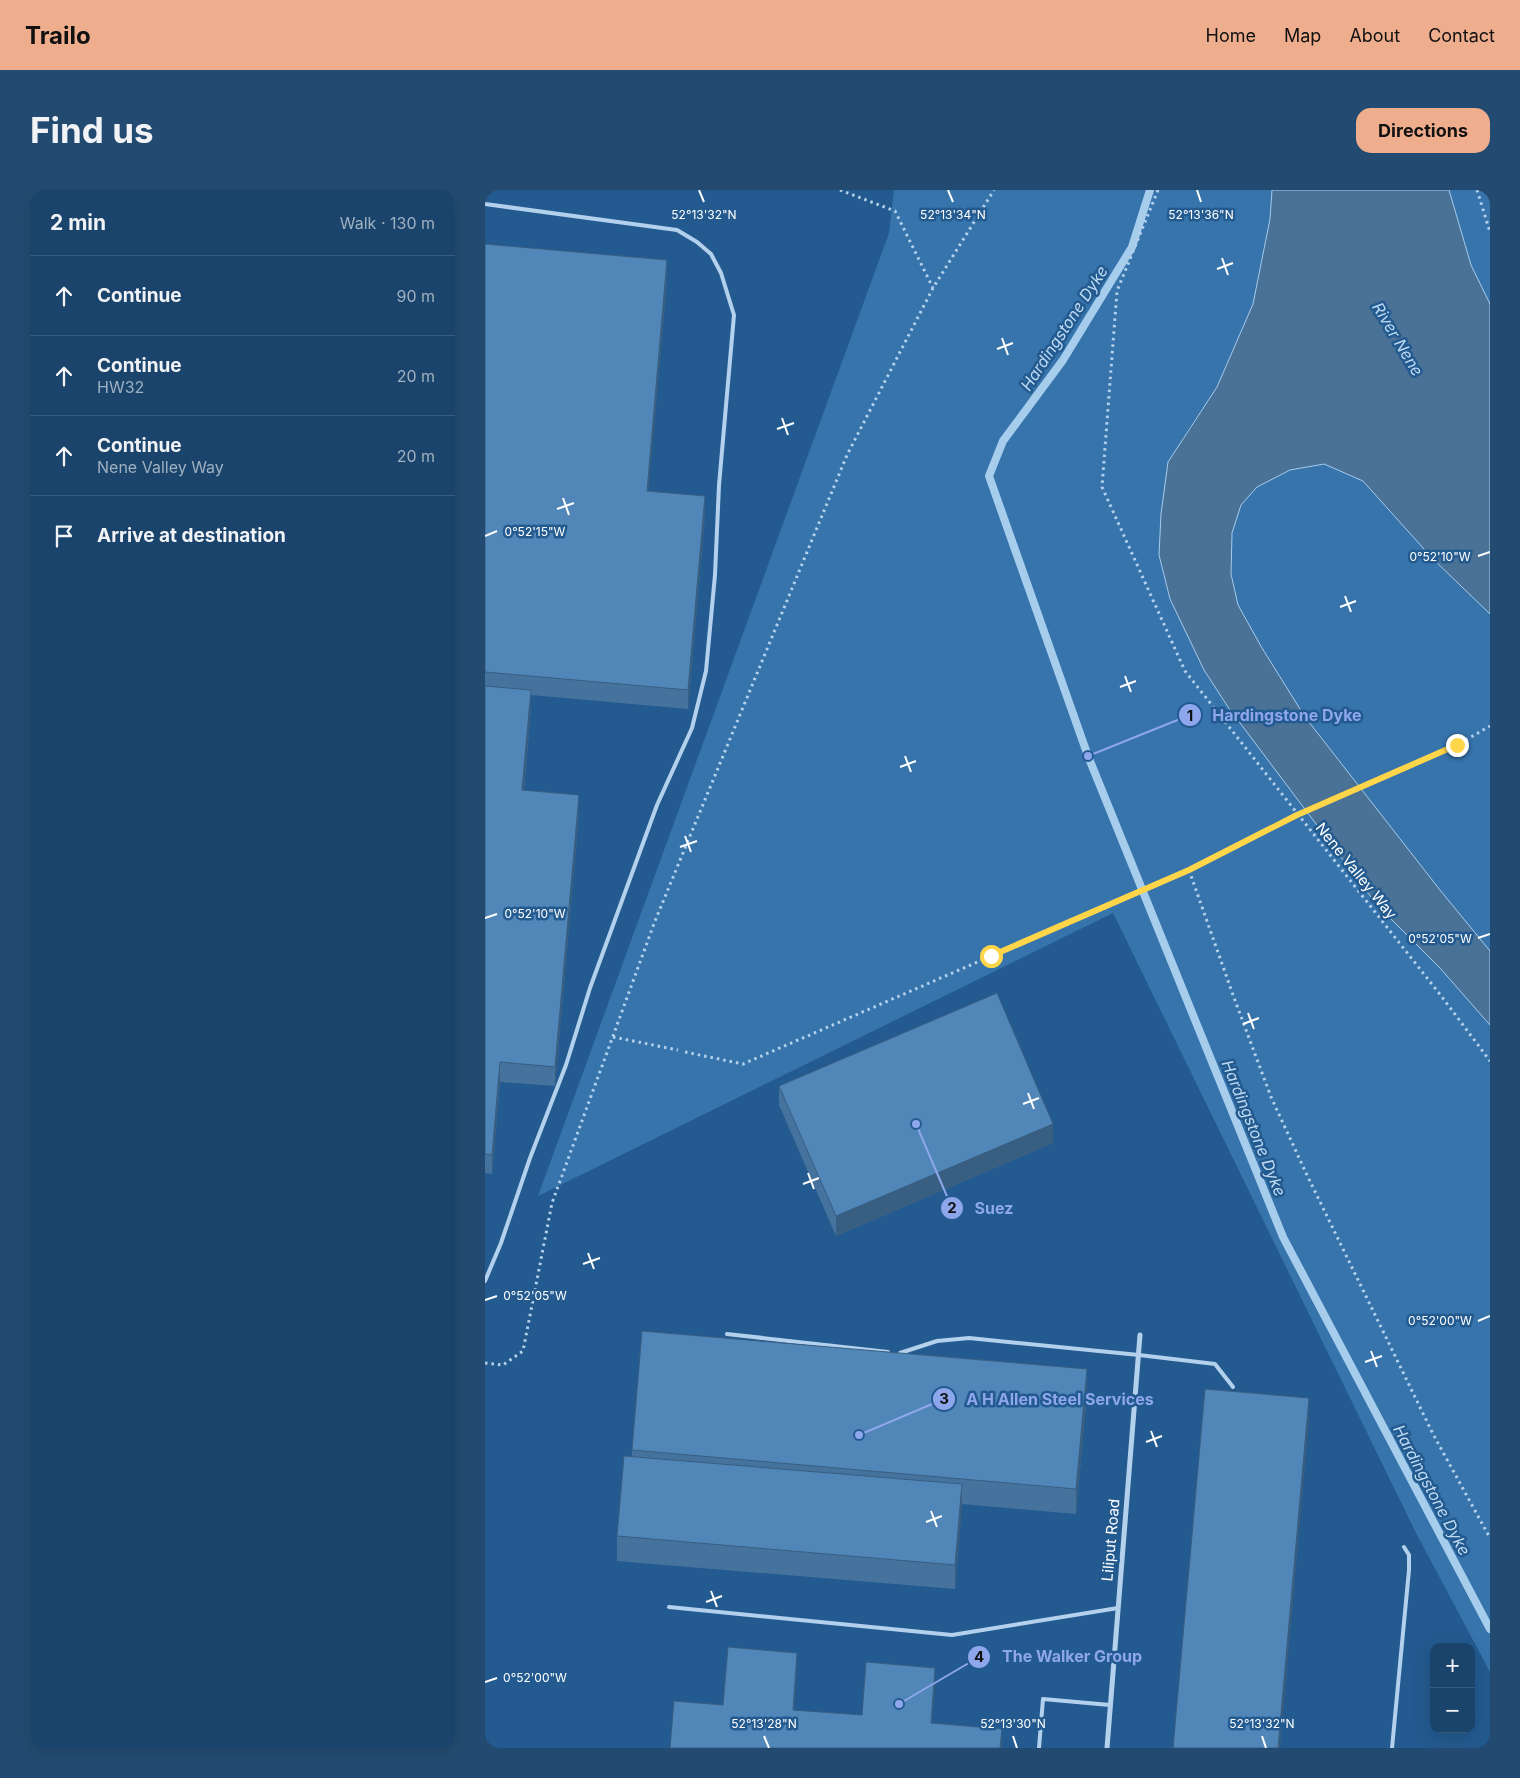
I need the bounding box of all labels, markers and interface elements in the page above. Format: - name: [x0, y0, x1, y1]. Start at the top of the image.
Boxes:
- text: Trailo: [25, 21, 91, 50]
- text: Home: [1206, 25, 1256, 46]
- text: Map: [1284, 25, 1321, 46]
- text: About: [1349, 25, 1400, 46]
- text: Contact: [1428, 25, 1495, 46]
- button: Directions: [1356, 108, 1490, 153]
- text: Find us: [30, 109, 154, 151]
- text: 52°13'32"N: [671, 207, 737, 222]
- text: 52°13'34"N: [920, 207, 986, 222]
- text: 52°13'36"N: [1168, 207, 1234, 222]
- text: 2 min: [50, 210, 106, 235]
- text: Walk · 130 m: [340, 213, 435, 233]
- water label: Hardingstone Dyke: [1016, 262, 1112, 394]
- icon: ahead: [50, 282, 78, 310]
- text: Continue: [97, 284, 182, 307]
- text: 90 m: [396, 286, 435, 306]
- water label: River Nene: [1368, 298, 1428, 380]
- text: Continue: [97, 354, 182, 377]
- icon: ahead: [50, 362, 78, 390]
- text: 20 m: [397, 366, 435, 386]
- text: HW32: [97, 377, 144, 397]
- text: Continue: [97, 434, 182, 457]
- icon: ahead: [50, 442, 78, 470]
- text: 20 m: [397, 446, 435, 466]
- text: Nene Valley Way: [97, 457, 224, 477]
- icon: arrive: [50, 522, 78, 550]
- text: Arrive at destination: [97, 524, 286, 547]
- text: 0°52'15"W: [505, 524, 566, 539]
- text: 0°52'10"W: [1409, 549, 1471, 564]
- callout: Hardingstone Dyke: [1178, 700, 1372, 731]
- text: Hardingstone Dyke: [1212, 705, 1362, 725]
- text: 1: [1187, 706, 1193, 725]
- route end: [1446, 734, 1469, 757]
- street label: Nene Valley Way: [1312, 819, 1402, 923]
- text: 0°52'10"W: [504, 906, 566, 921]
- text: 0°52'05"W: [1408, 931, 1472, 946]
- route start: [980, 945, 1003, 968]
- water label: Hardingstone Dyke: [1218, 1057, 1290, 1199]
- callout: Suez: [940, 1193, 1024, 1224]
- text: 2: [947, 1198, 957, 1217]
- text: Suez: [975, 1198, 1013, 1218]
- text: 0°52'05"W: [503, 1288, 567, 1303]
- text: 0°52'00"W: [1408, 1313, 1472, 1328]
- callout: A H Allen Steel Services: [931, 1383, 1164, 1414]
- text: 3: [939, 1389, 949, 1408]
- text: A H Allen Steel Services: [966, 1389, 1154, 1409]
- water label: Hardingstone Dyke: [1389, 1421, 1475, 1559]
- street label: Liliput Road: [1097, 1498, 1124, 1582]
- callout: The Walker Group: [967, 1641, 1152, 1672]
- map controls: [1430, 1643, 1475, 1733]
- button: +: [1430, 1643, 1475, 1688]
- text: The Walker Group: [1002, 1646, 1142, 1666]
- text: 4: [974, 1647, 984, 1666]
- text: 0°52'00"W: [503, 1670, 567, 1685]
- button: −: [1430, 1688, 1475, 1733]
- text: 52°13'28"N: [731, 1716, 797, 1731]
- text: 52°13'30"N: [980, 1716, 1046, 1731]
- text: 52°13'32"N: [1229, 1716, 1295, 1731]

